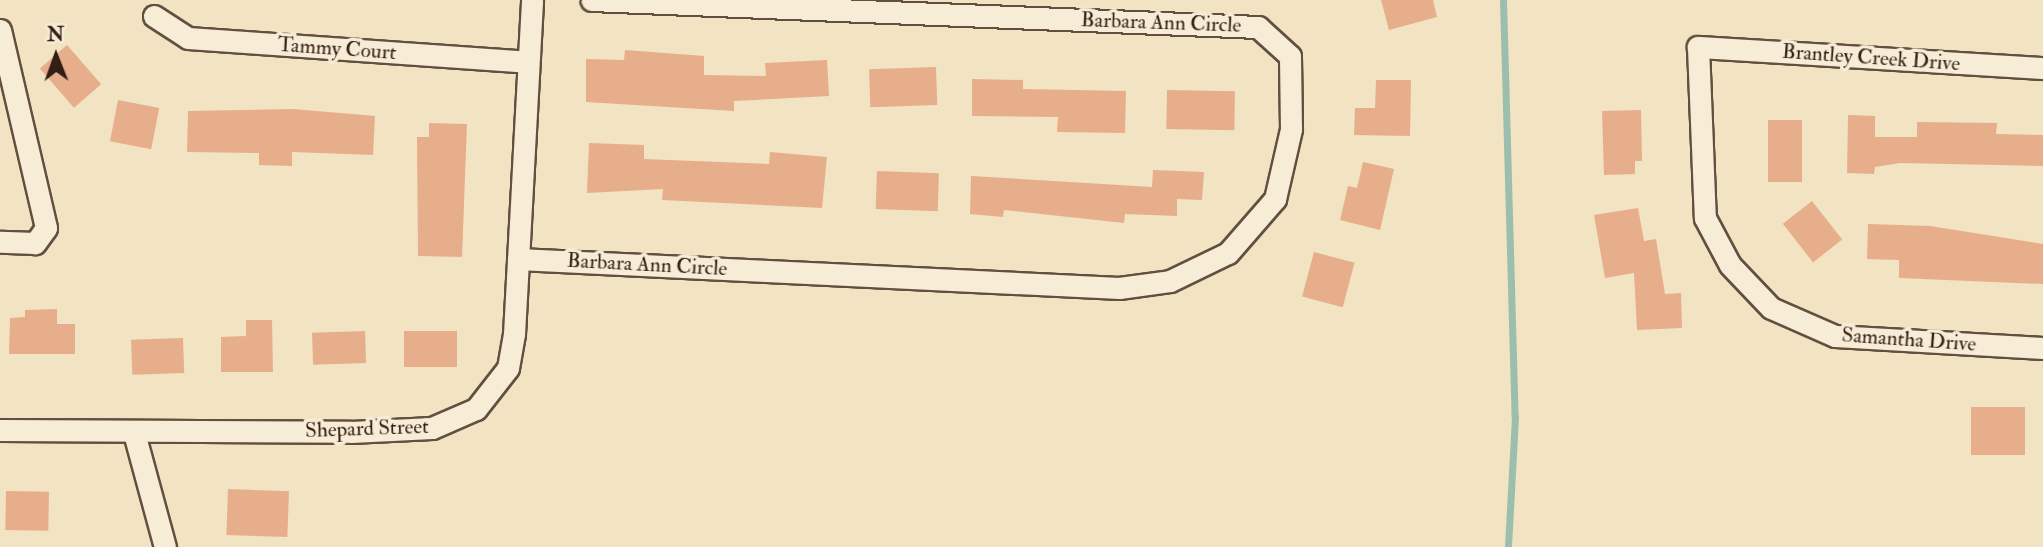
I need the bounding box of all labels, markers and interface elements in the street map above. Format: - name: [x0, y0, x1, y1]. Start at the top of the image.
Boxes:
- street label: Barbara Ann Circle: [1080, 8, 1242, 38]
- north arrow: [21, 21, 91, 91]
- text: N: [47, 23, 64, 47]
- street label: Tammy Court: [277, 32, 397, 66]
- street label: Brantley Creek Drive: [1781, 39, 1961, 77]
- street label: Barbara Ann Circle: [566, 248, 728, 282]
- street label: Samantha Drive: [1841, 323, 1977, 357]
- street label: Shepard Street: [305, 414, 429, 444]

